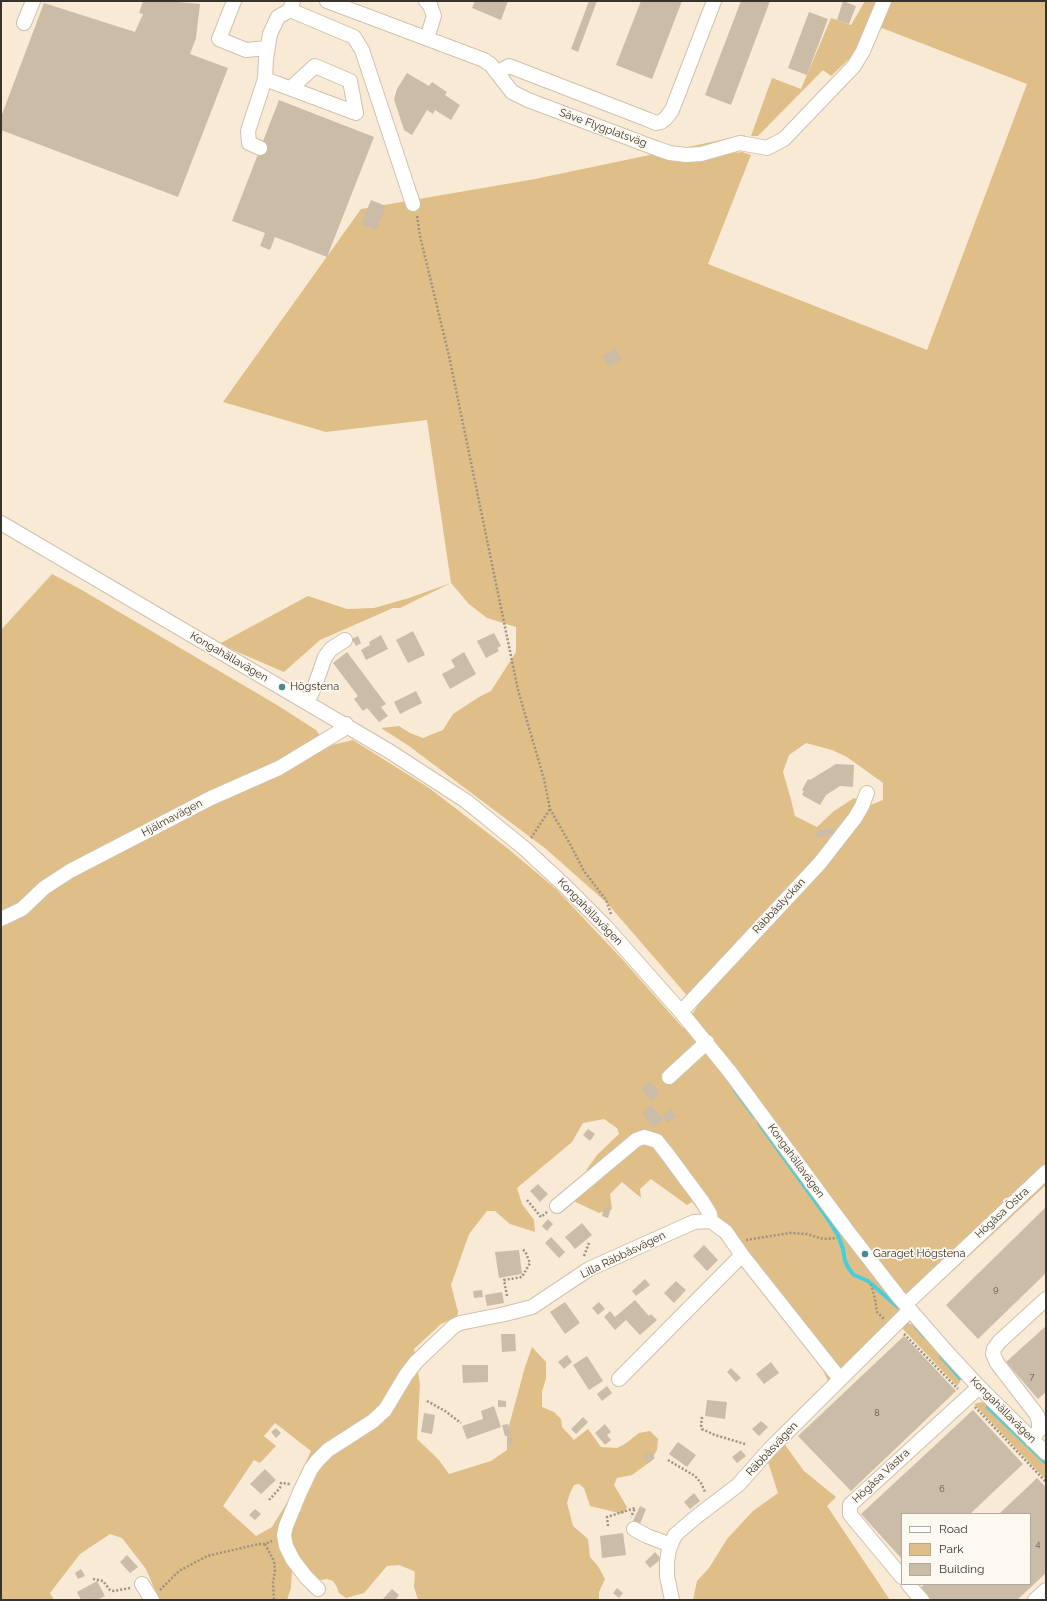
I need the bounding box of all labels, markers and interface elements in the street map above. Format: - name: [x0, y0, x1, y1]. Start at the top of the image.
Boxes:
- street label: Säve Flygplatsväg: [557, 106, 649, 150]
- street label: Kongahällavägen: [188, 629, 270, 685]
- place label: Högstena: [290, 680, 339, 694]
- marker: Högstena: [277, 682, 287, 692]
- street label: Hjälmavägen: [139, 796, 205, 840]
- street label: Kongahällavägen: [555, 876, 625, 948]
- street label: Räbbåslyckan: [750, 876, 808, 936]
- street label: Kongahällavägen: [765, 1121, 827, 1201]
- street label: Högåsa Östra: [972, 1185, 1032, 1241]
- street label: Lilla Räbbåsvägen: [578, 1229, 668, 1281]
- place label: Garaget Högstena: [873, 1247, 966, 1261]
- marker: Garaget Högstena: [860, 1249, 870, 1259]
- house number: 9: [993, 1284, 999, 1294]
- house number: 7: [1030, 1372, 1034, 1382]
- street label: Kongahällavägen: [967, 1374, 1039, 1446]
- house number: 8: [874, 1408, 880, 1418]
- street label: Räbbåsvägen: [744, 1419, 800, 1479]
- street label: Högåsa Västra: [850, 1446, 912, 1506]
- house number: 6: [939, 1484, 945, 1494]
- legend: [901, 1513, 1031, 1585]
- text: Road: [939, 1522, 968, 1536]
- house number: 4: [1036, 1539, 1040, 1549]
- text: Park: [939, 1542, 964, 1556]
- text: Building: [939, 1562, 985, 1576]

